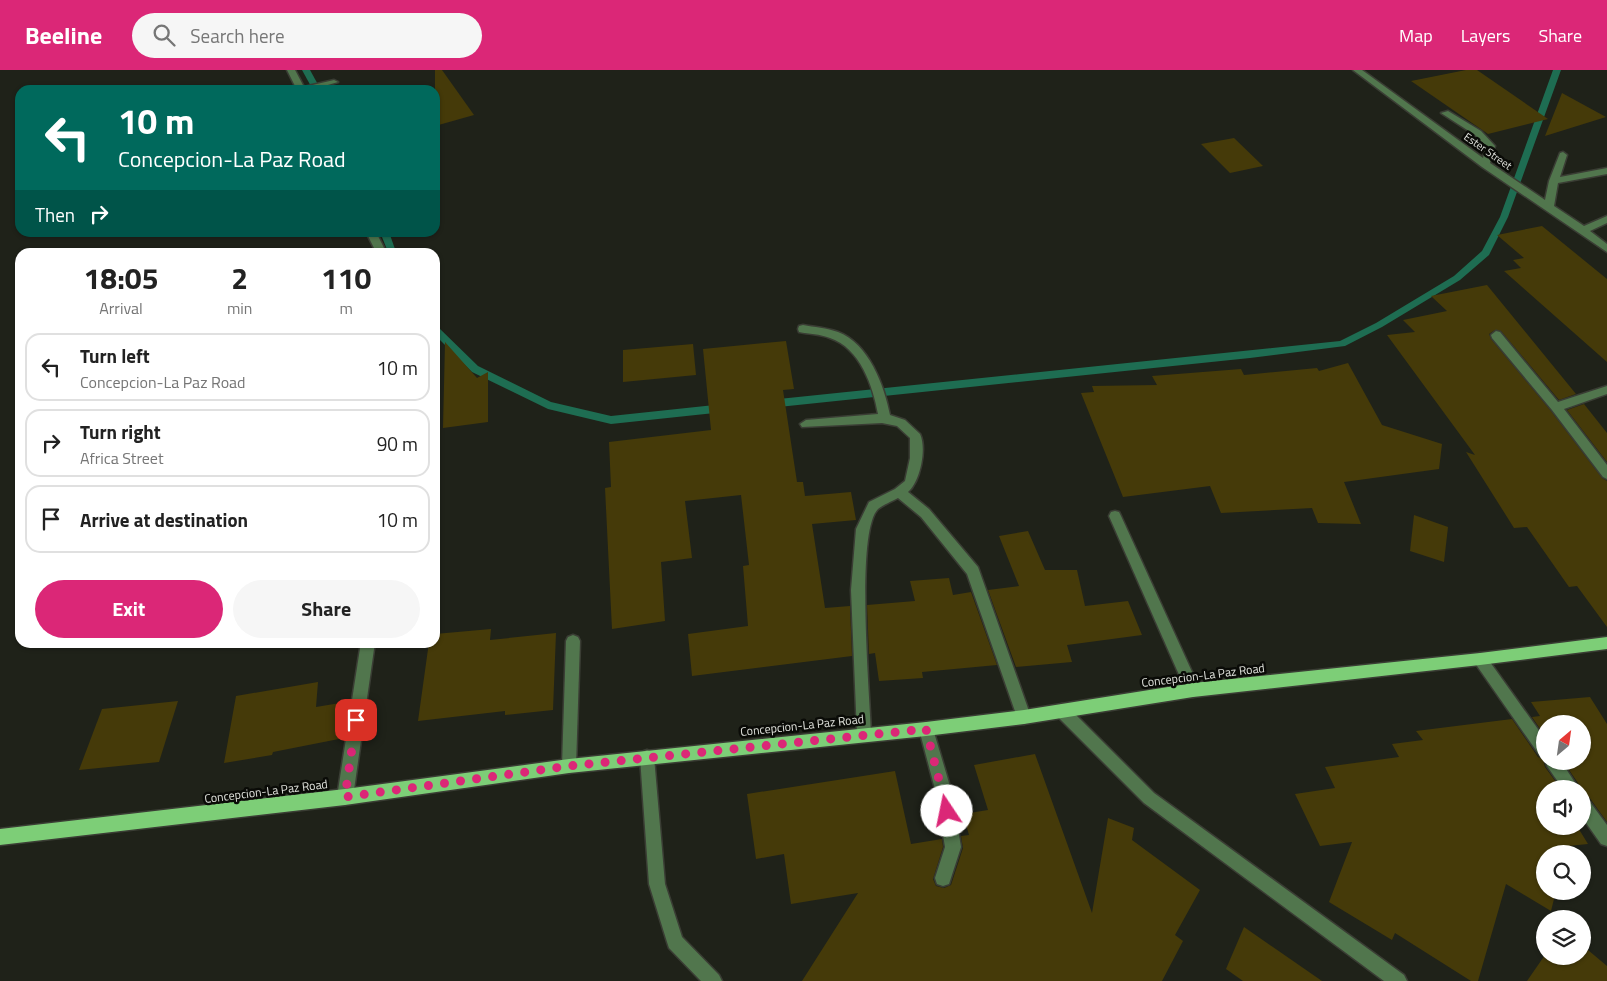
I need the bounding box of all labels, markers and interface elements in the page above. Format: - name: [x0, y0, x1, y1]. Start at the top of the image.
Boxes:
- search box: [132, 13, 482, 58]
- text: Beeline: [25, 17, 102, 53]
- icon: search: [150, 21, 178, 49]
- text: Search here: [190, 21, 285, 50]
- text: Map: [1399, 22, 1433, 49]
- text: Layers: [1461, 22, 1510, 49]
- text: Share: [1538, 22, 1582, 49]
- text: 10 m: [118, 94, 194, 148]
- icon: left: [35, 105, 100, 170]
- street label: Ester Street: [1461, 129, 1515, 173]
- text: Concepcion-La Paz Road: [118, 142, 346, 176]
- text: Then: [35, 200, 75, 229]
- icon: right: [85, 200, 113, 228]
- text: 18:05: [84, 255, 158, 301]
- text: 2: [231, 255, 248, 301]
- text: 110: [321, 255, 371, 301]
- text: Arrival: [99, 296, 143, 320]
- text: min: [227, 296, 252, 320]
- text: m: [340, 296, 353, 320]
- text: Turn left: [80, 341, 150, 370]
- icon: left: [37, 353, 65, 381]
- text: 10 m: [377, 353, 418, 382]
- text: Concepcion-La Paz Road: [80, 370, 246, 394]
- text: Turn right: [80, 417, 161, 446]
- icon: right: [37, 429, 65, 457]
- text: 90 m: [377, 429, 418, 458]
- text: Africa Street: [80, 446, 164, 470]
- icon: arrive: [37, 505, 65, 533]
- text: Arrive at destination: [80, 505, 248, 534]
- text: 10 m: [377, 505, 418, 534]
- button: Exit: [35, 580, 223, 638]
- button: Share: [233, 580, 420, 638]
- street label: Concepcion-La Paz Road: [1140, 658, 1266, 692]
- pin: [335, 699, 377, 741]
- icon: arrive: [342, 706, 370, 734]
- street label: Concepcion-La Paz Road: [739, 709, 865, 741]
- north arrow: [1536, 715, 1591, 770]
- map controls: [1536, 715, 1591, 965]
- street label: Concepcion-La Paz Road: [203, 774, 329, 808]
- button: sound: [1536, 780, 1591, 835]
- position arrow: [920, 784, 972, 836]
- button: search: [1536, 845, 1591, 900]
- button: layers: [1536, 910, 1591, 965]

